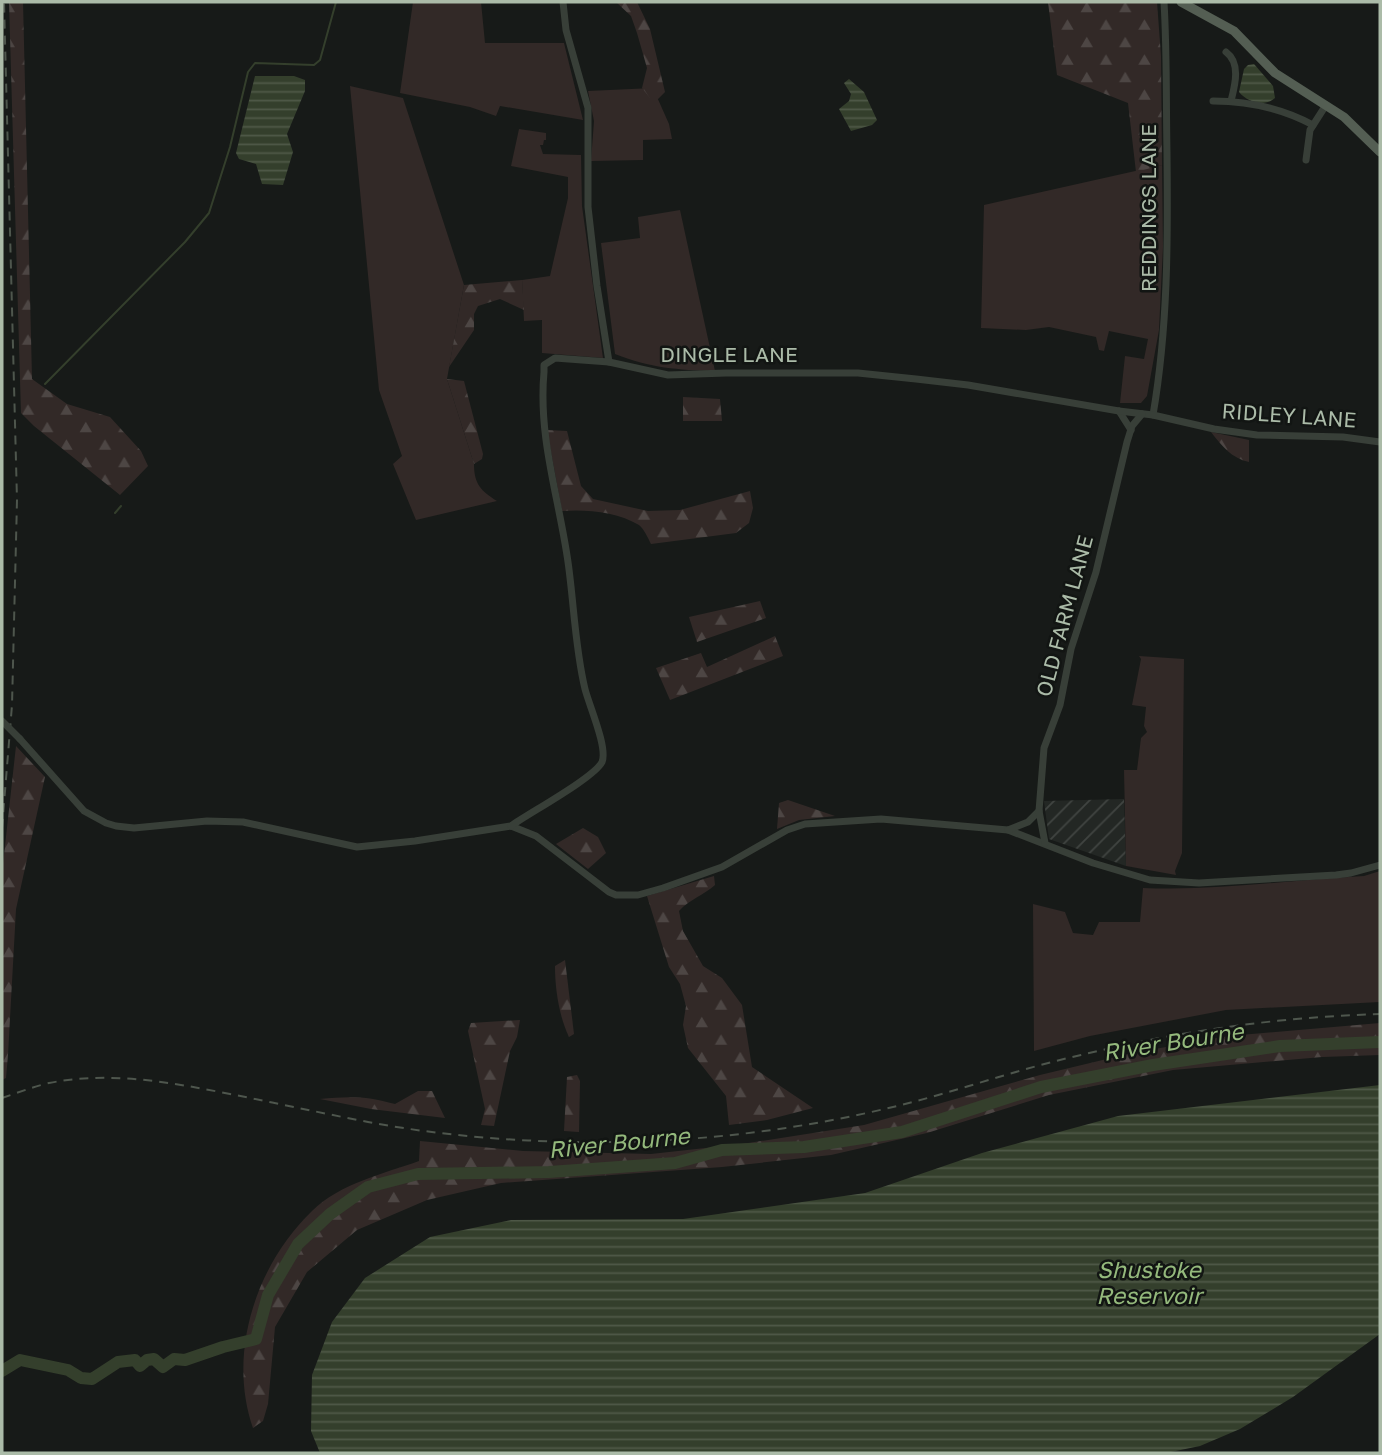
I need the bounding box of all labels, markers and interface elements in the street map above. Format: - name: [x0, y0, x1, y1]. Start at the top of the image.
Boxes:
- street label: REDDINGS LANE: [1135, 124, 1161, 292]
- street label: DINGLE LANE: [660, 341, 798, 367]
- street label: RIDLEY LANE: [1221, 397, 1357, 433]
- street label: OLD FARM LANE: [1030, 532, 1098, 699]
- water label: River Bourne: [1101, 1016, 1247, 1066]
- water label: River Bourne: [547, 1120, 693, 1163]
- water label: Shustoke Reservoir: [1096, 1255, 1205, 1309]

